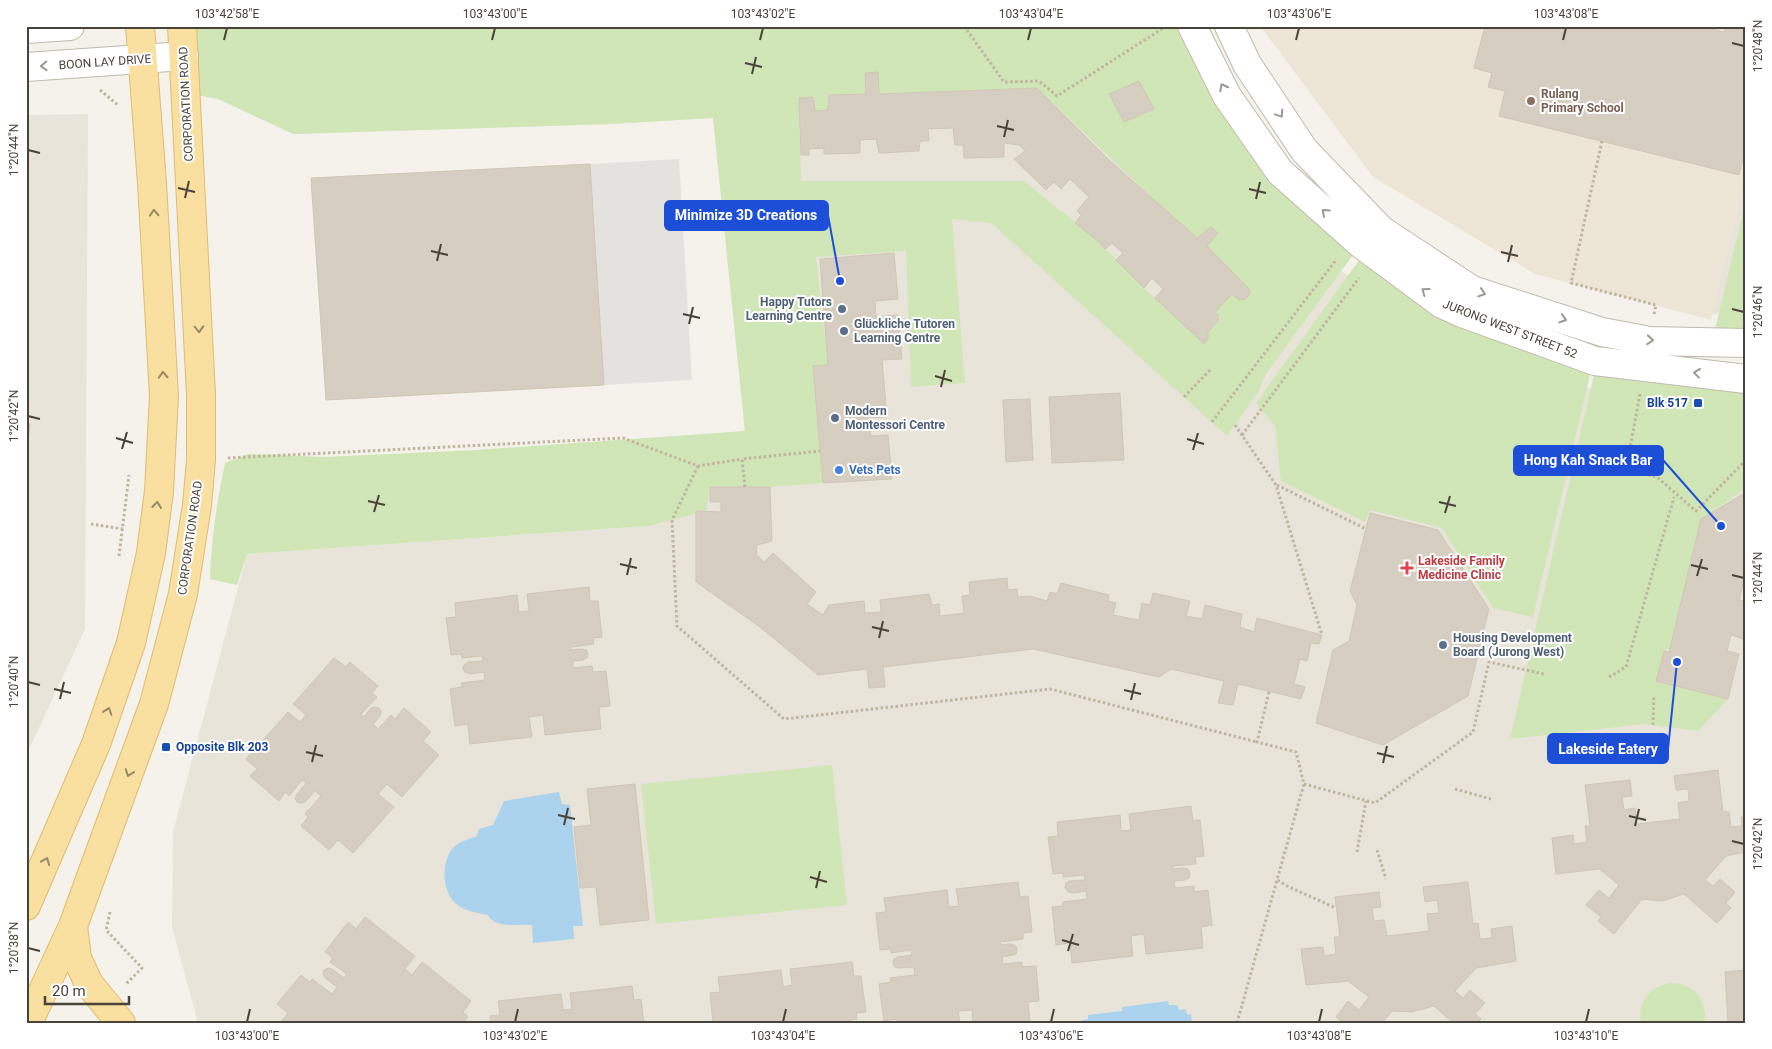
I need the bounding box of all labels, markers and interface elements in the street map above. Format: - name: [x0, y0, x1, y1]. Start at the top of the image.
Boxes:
- text: 103°42'58"E: [195, 7, 259, 21]
- text: 103°43'00"E: [463, 7, 527, 21]
- text: 103°43'02"E: [731, 7, 795, 21]
- text: 103°43'04"E: [999, 7, 1063, 21]
- text: 103°43'06"E: [1267, 7, 1331, 21]
- text: 103°43'08"E: [1534, 7, 1598, 21]
- text: 1°20'48"N: [1751, 20, 1765, 72]
- street label: CORPORATION ROAD: [176, 46, 196, 162]
- street label: BOON LAY DRIVE: [58, 52, 152, 72]
- one-way arrow: [40, 60, 48, 71]
- one-way arrow: [1219, 83, 1229, 92]
- place label: Rulang Primary School: [1541, 87, 1624, 115]
- marker: Rulang Primary School: [1525, 95, 1537, 107]
- one-way arrow: [1274, 108, 1283, 117]
- text: 1°20'44"N: [7, 124, 21, 176]
- callout: Minimize 3D Creations: [665, 201, 828, 230]
- text: Minimize 3D Creations: [675, 207, 817, 223]
- one-way arrow: [149, 209, 160, 217]
- one-way arrow: [1321, 209, 1330, 218]
- text: 1°20'46"N: [1751, 286, 1765, 338]
- one-way arrow: [1477, 287, 1485, 297]
- one-way arrow: [1422, 289, 1431, 297]
- place label: Happy Tutors Learning Centre: [746, 295, 833, 323]
- street label: JURONG WEST STREET 52: [1441, 297, 1580, 361]
- marker: Happy Tutors Learning Centre: [836, 303, 848, 315]
- one-way arrow: [1558, 314, 1566, 324]
- place label: Glückliche Tutoren Learning Centre: [854, 317, 955, 345]
- marker: Glückliche Tutoren Learning Centre: [838, 325, 850, 337]
- one-way arrow: [193, 326, 204, 334]
- one-way arrow: [1647, 334, 1655, 345]
- one-way arrow: [1693, 369, 1702, 379]
- one-way arrow: [158, 371, 169, 379]
- text: 1°20'42"N: [7, 390, 21, 442]
- place label: Blk 517: [1647, 396, 1688, 410]
- marker: Blk 517: [1692, 397, 1704, 409]
- place label: Modern Montessori Centre: [845, 404, 946, 432]
- marker: Modern Montessori Centre: [829, 412, 841, 424]
- callout: Hong Kah Snack Bar: [1514, 446, 1663, 475]
- text: Hong Kah Snack Bar: [1524, 452, 1652, 468]
- place label: Vets Pets: [849, 463, 901, 477]
- marker: Vets Pets: [833, 464, 845, 476]
- street label: CORPORATION ROAD: [175, 480, 205, 596]
- one-way arrow: [151, 501, 162, 509]
- text: 1°20'44"N: [1751, 552, 1765, 604]
- place label: Lakeside Family Medicine Clinic: [1418, 554, 1506, 582]
- marker: Lakeside Family Medicine Clinic: [1400, 561, 1414, 575]
- place label: Housing Development Board (Jurong West): [1453, 631, 1572, 659]
- marker: Housing Development Board (Jurong West): [1437, 639, 1449, 651]
- text: 1°20'40"N: [7, 656, 21, 708]
- one-way arrow: [102, 708, 112, 716]
- callout: Lakeside Eatery: [1548, 734, 1668, 763]
- place label: Opposite Blk 203: [176, 740, 268, 754]
- marker: Opposite Blk 203: [160, 741, 172, 753]
- text: Lakeside Eatery: [1558, 741, 1659, 757]
- one-way arrow: [125, 768, 135, 776]
- text: 1°20'42"N: [1751, 818, 1765, 870]
- one-way arrow: [39, 857, 50, 866]
- text: 1°20'38"N: [7, 922, 21, 974]
- scale bar: [45, 974, 129, 1006]
- text: 20 m: [52, 982, 86, 1000]
- text: 103°43'00"E: [215, 1029, 279, 1043]
- text: 103°43'02"E: [483, 1029, 547, 1043]
- text: 103°43'04"E: [751, 1029, 815, 1043]
- text: 103°43'06"E: [1019, 1029, 1083, 1043]
- text: 103°43'08"E: [1287, 1029, 1351, 1043]
- text: 103°43'10"E: [1554, 1029, 1618, 1043]

